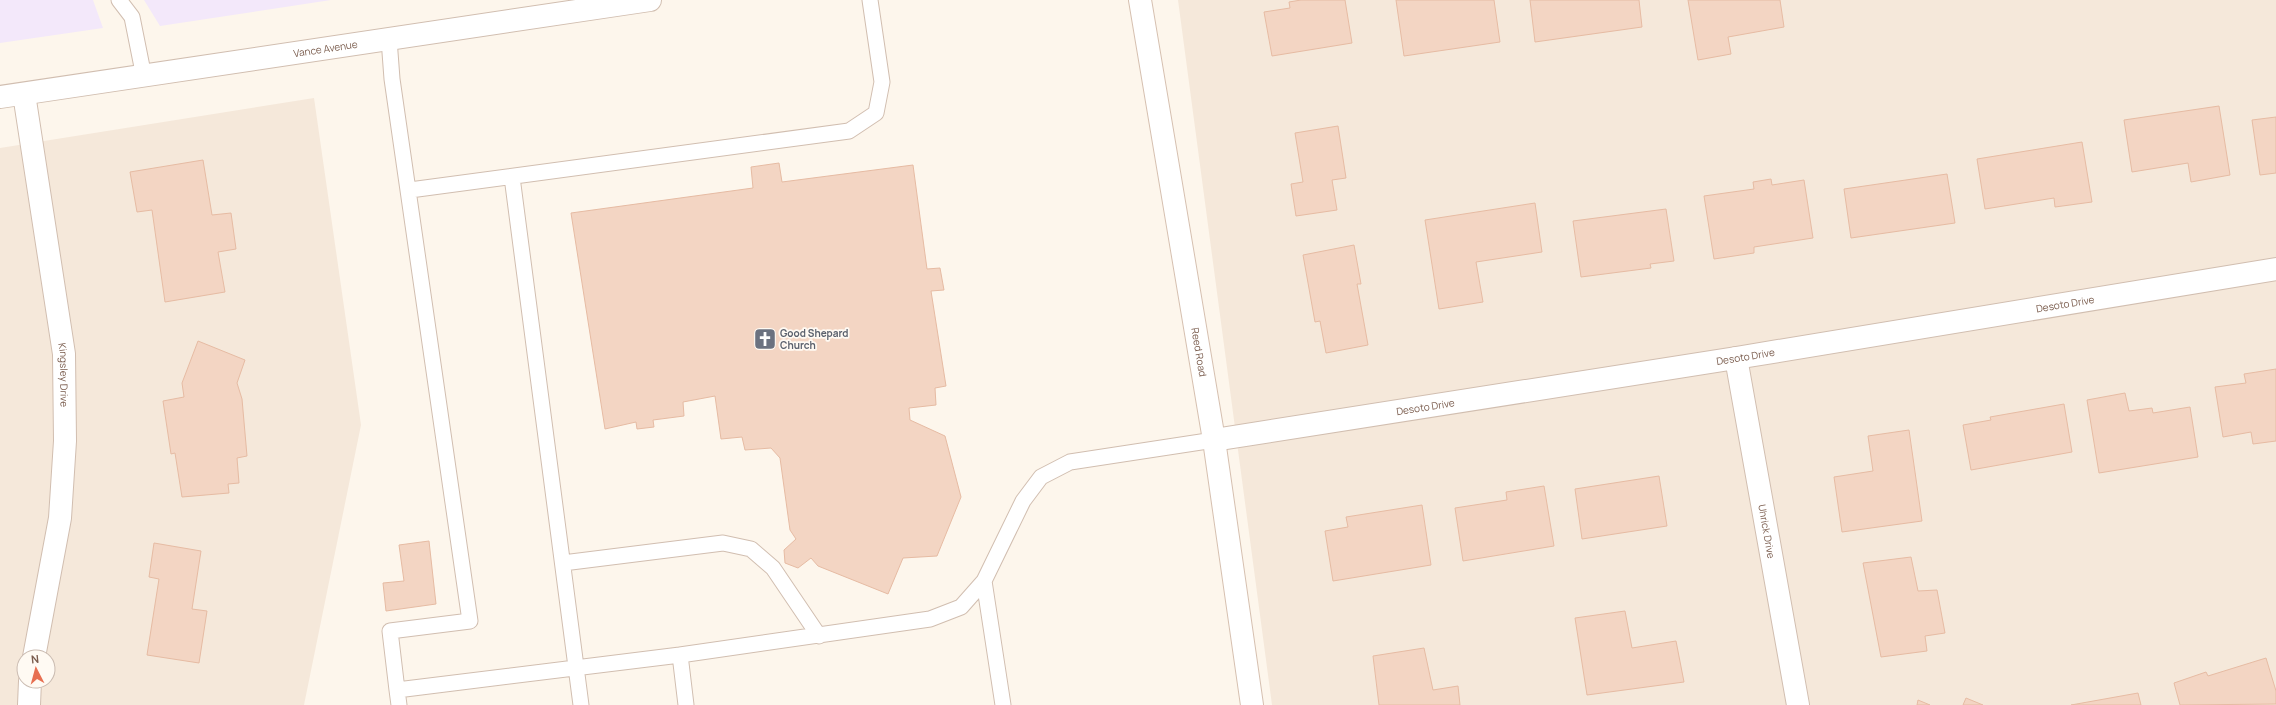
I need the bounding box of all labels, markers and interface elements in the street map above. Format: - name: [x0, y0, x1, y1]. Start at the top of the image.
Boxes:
- street label: Vance Avenue: [292, 37, 359, 60]
- street label: Desoto Drive: [2035, 292, 2096, 315]
- church icon: Good Shepard Church: [752, 326, 778, 352]
- place label: Good Shepard Church: [780, 326, 849, 352]
- street label: Reed Road: [1188, 326, 1210, 378]
- street label: Kingsley Drive: [55, 342, 72, 407]
- street label: Desoto Drive: [1715, 345, 1776, 368]
- street label: Desoto Drive: [1395, 395, 1456, 418]
- street label: Uhrick Drive: [1755, 503, 1779, 560]
- north arrow: [16, 649, 56, 689]
- text: N: [30, 651, 40, 666]

